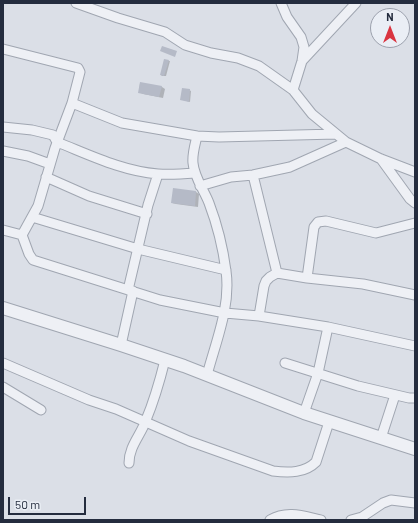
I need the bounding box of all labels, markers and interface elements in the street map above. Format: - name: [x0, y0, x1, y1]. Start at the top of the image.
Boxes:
- north arrow: [370, 8, 410, 48]
- text: N: [386, 10, 394, 23]
- scale bar: [10, 489, 88, 515]
- text: 50 m: [15, 497, 40, 511]

